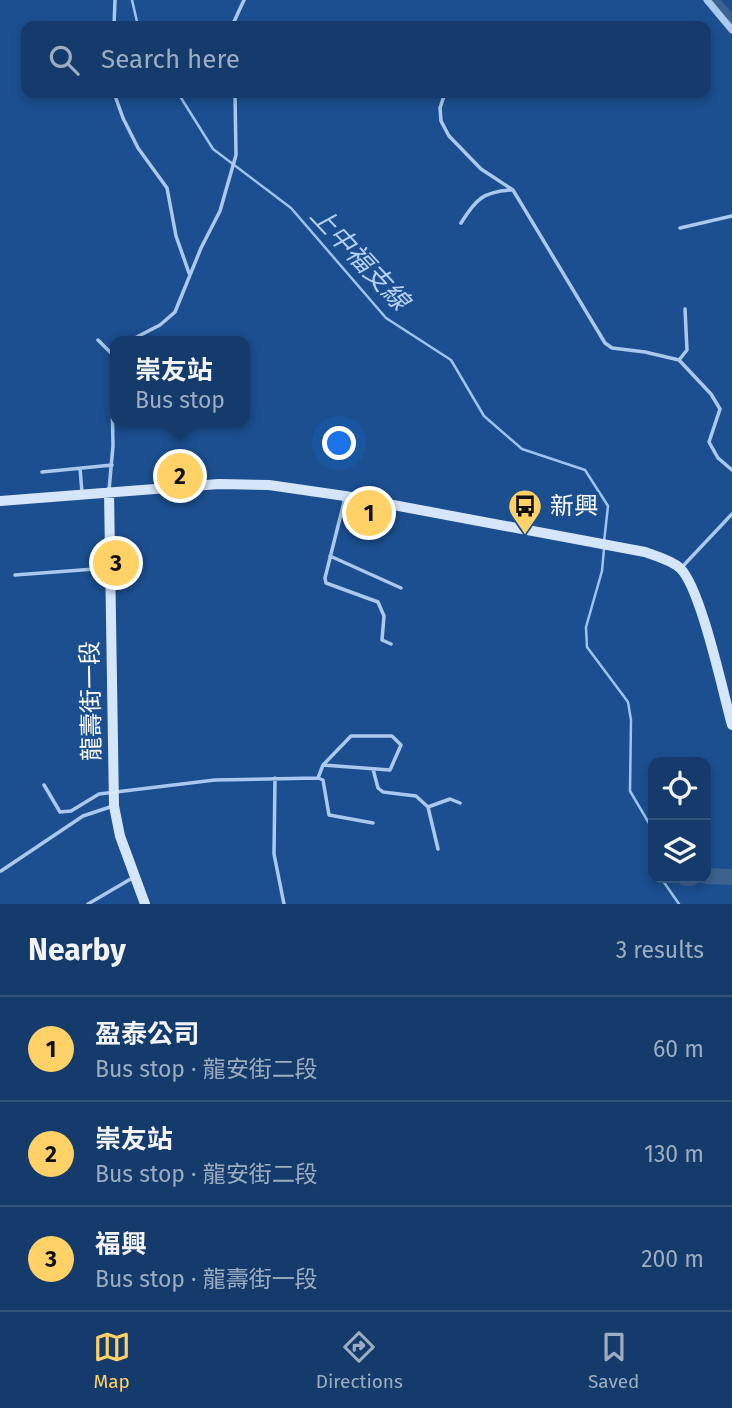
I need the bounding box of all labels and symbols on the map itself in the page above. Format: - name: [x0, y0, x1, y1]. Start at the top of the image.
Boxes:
- water label: 上中福支線: [304, 200, 417, 319]
- your location: [322, 426, 356, 460]
- pin: 2: [157, 450, 203, 502]
- pin: 1: [346, 487, 392, 539]
- bus stop icon: 新興: [506, 487, 544, 536]
- place label: 新興: [550, 492, 598, 520]
- pin: 3: [93, 537, 139, 589]
- street label: 龍壽街一段: [76, 641, 106, 761]

